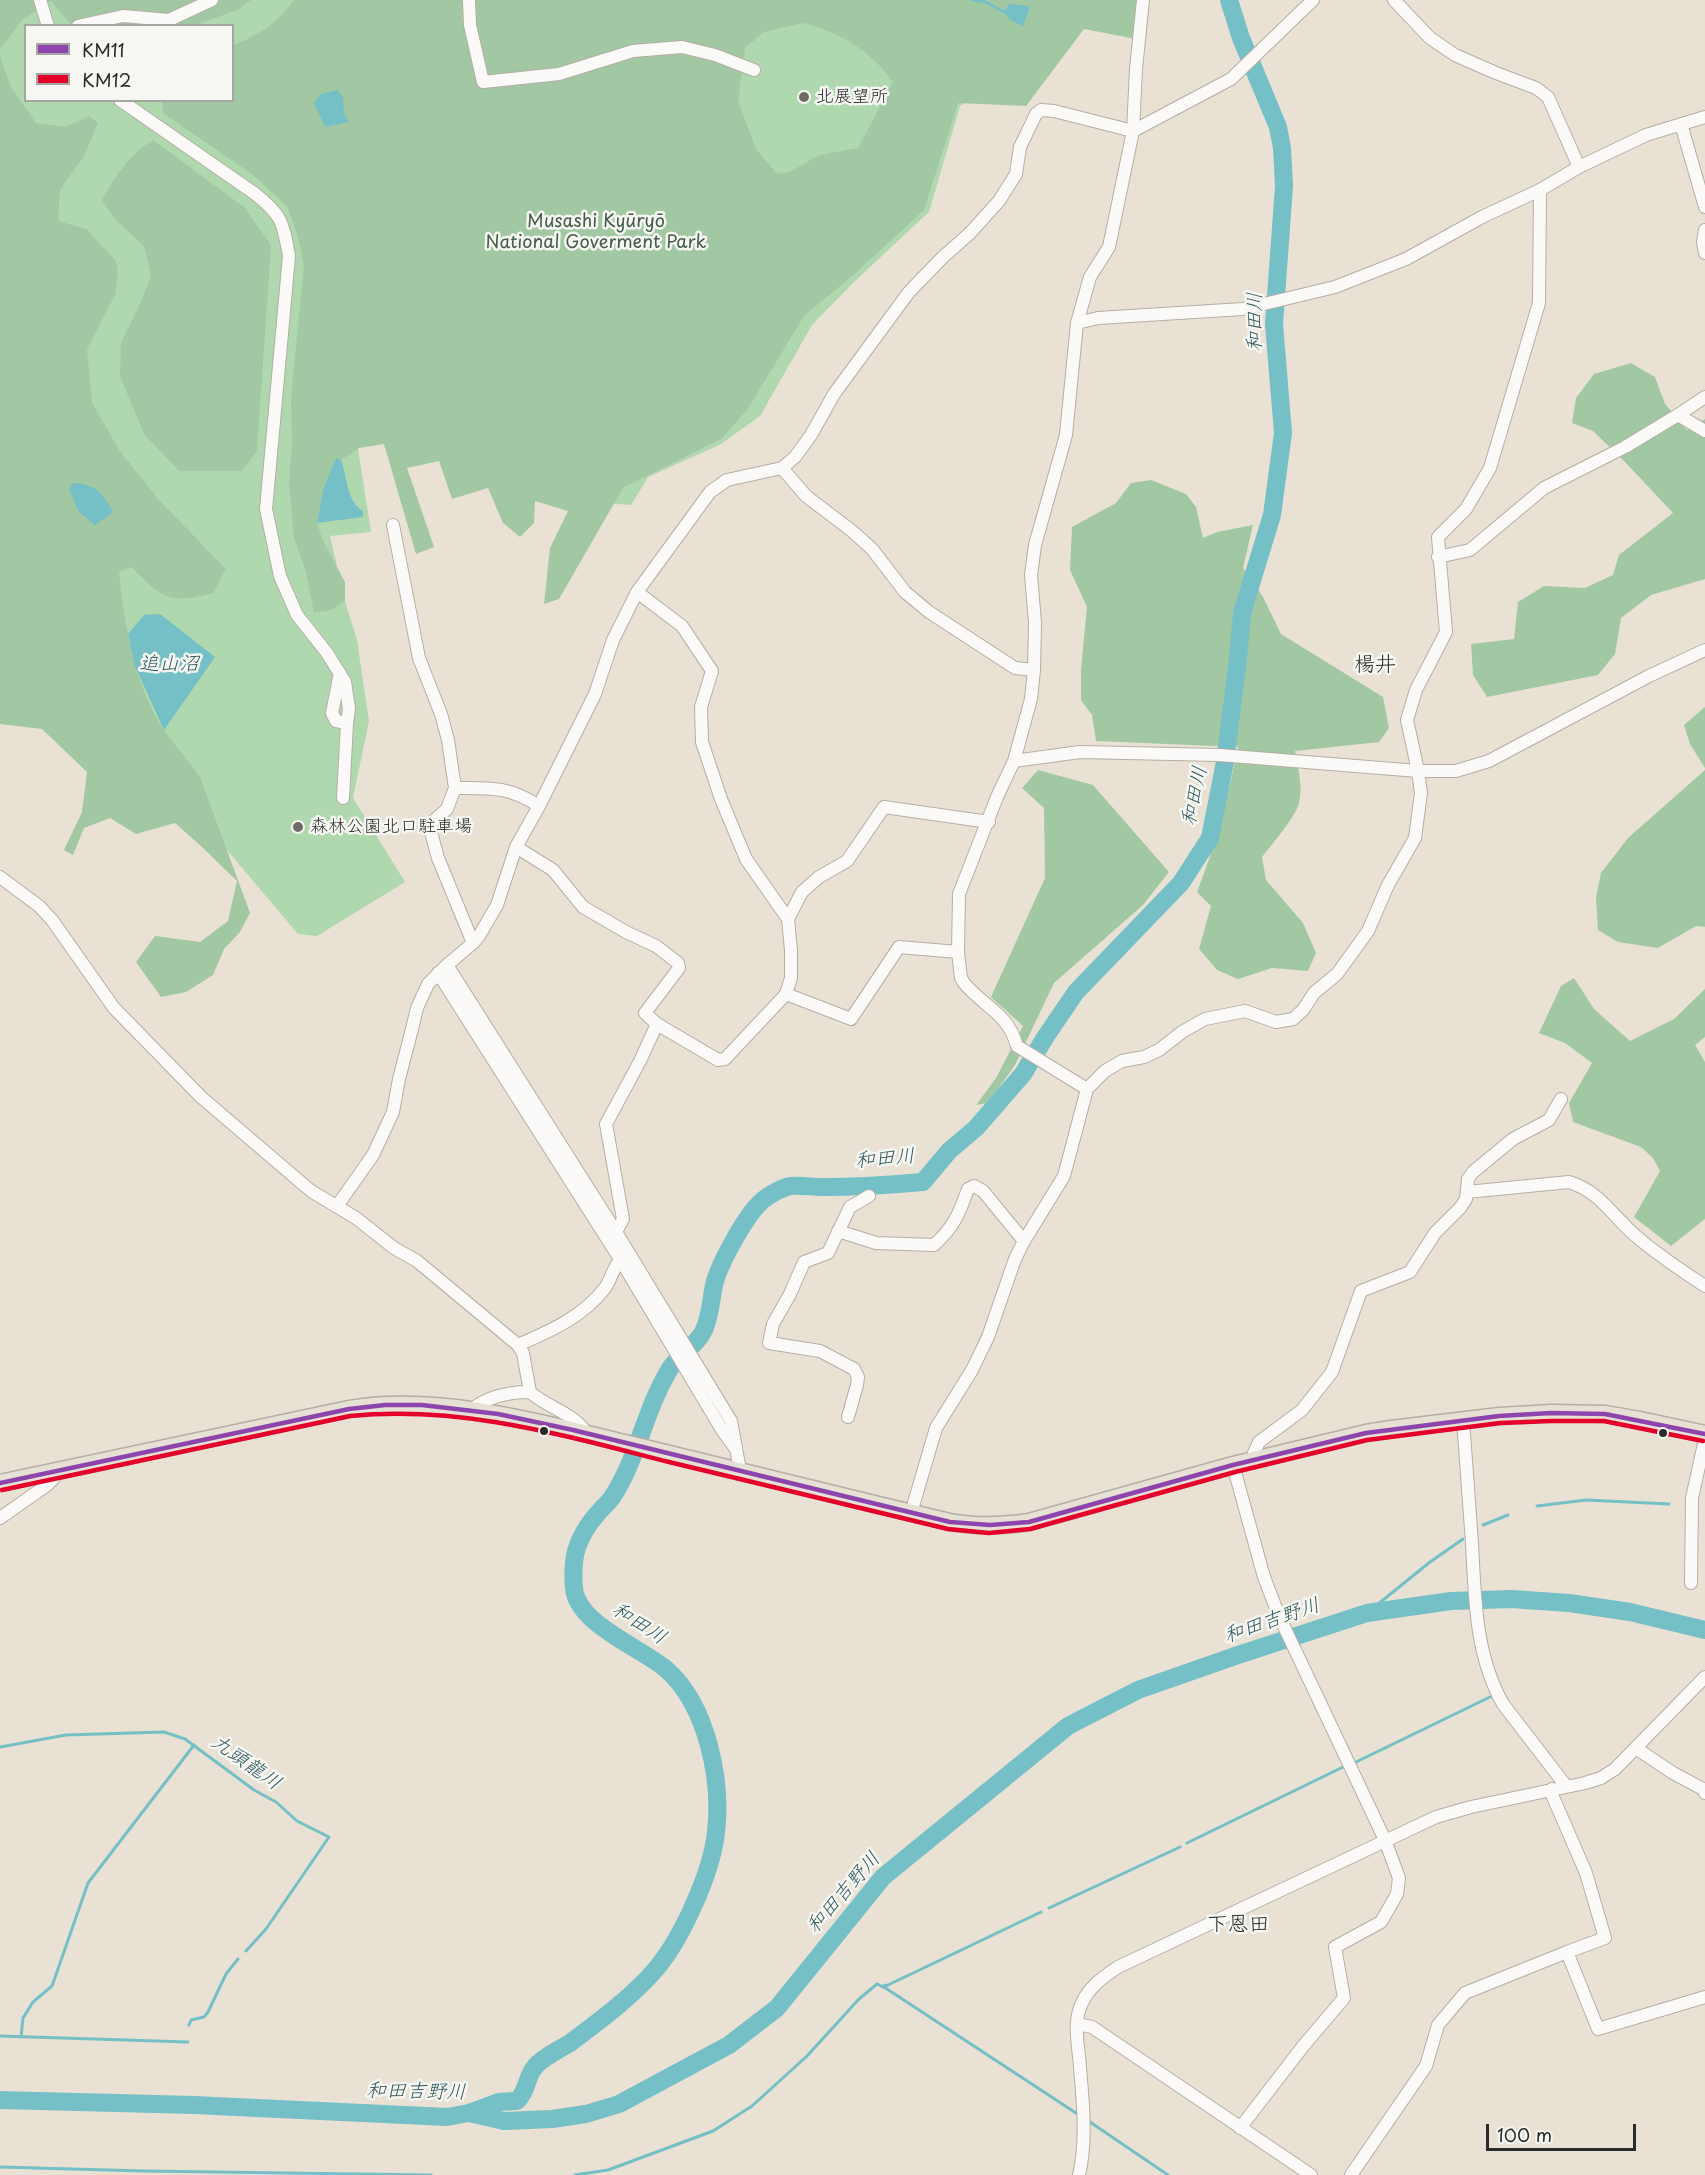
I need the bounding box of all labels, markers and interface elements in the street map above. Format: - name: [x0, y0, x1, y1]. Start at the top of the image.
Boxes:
- legend: [24, 24, 234, 102]
- text: KM11: [82, 36, 125, 63]
- text: KM12: [82, 66, 132, 93]
- place label: 北展望所: [816, 86, 888, 108]
- marker: 北展望所: [797, 90, 811, 104]
- park label: Musashi Kyūryō National Goverment Park: [486, 211, 706, 254]
- water label: 和田川: [1243, 292, 1267, 352]
- water label: 追山沼: [139, 652, 199, 676]
- district label: 楊井: [1354, 652, 1396, 678]
- water label: 和田川: [1177, 764, 1213, 828]
- place label: 森林公園北口駐車場: [310, 816, 472, 838]
- marker: 森林公園北口駐車場: [291, 820, 305, 834]
- water label: 和田川: [854, 1144, 916, 1174]
- unlabelled marker: [538, 1425, 550, 1437]
- unlabelled marker: [1657, 1427, 1669, 1439]
- water label: 和田吉野川: [1221, 1593, 1323, 1649]
- water label: 和田川: [607, 1598, 671, 1650]
- water label: 九頭龍川: [206, 1730, 286, 1796]
- water label: 和田吉野川: [802, 1847, 886, 1939]
- district label: 下恩田: [1207, 1912, 1269, 1938]
- water label: 和田吉野川: [366, 2079, 466, 2105]
- scale bar: [1489, 2112, 1639, 2150]
- text: 100 m: [1497, 2121, 1552, 2148]

